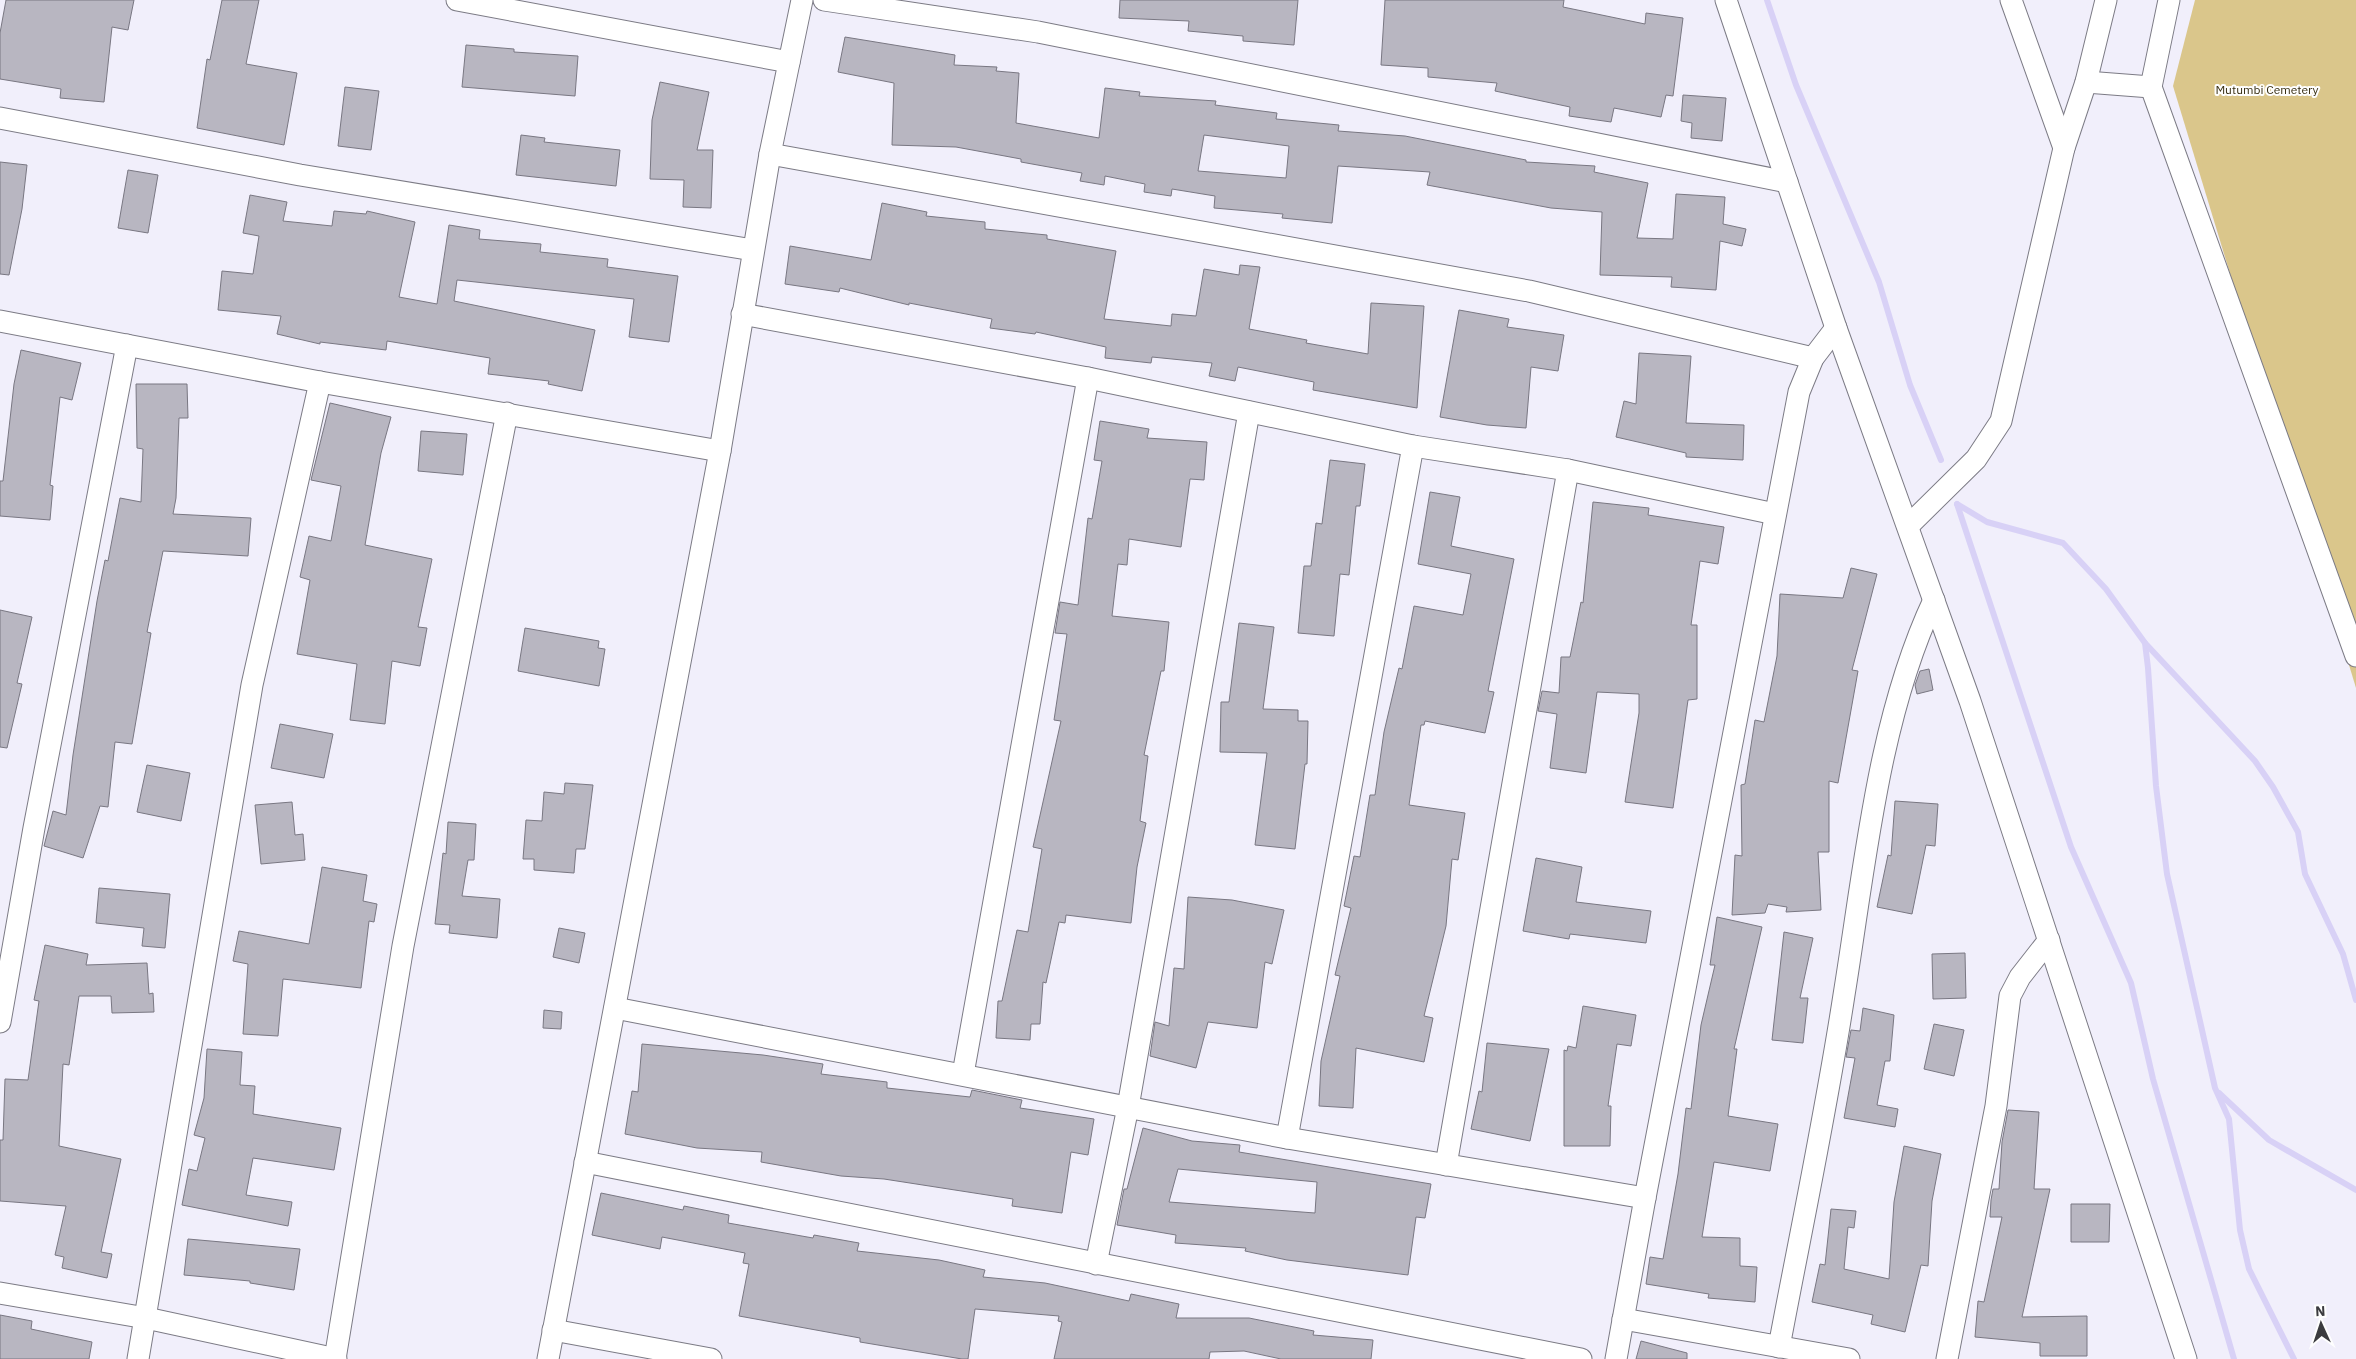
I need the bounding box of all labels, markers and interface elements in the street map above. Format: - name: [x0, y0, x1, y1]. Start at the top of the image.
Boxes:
- park label: Mutumbi Cemetery: [2215, 82, 2319, 97]
- north arrow: [2296, 1299, 2346, 1349]
- text: N: [2315, 1302, 2326, 1320]

